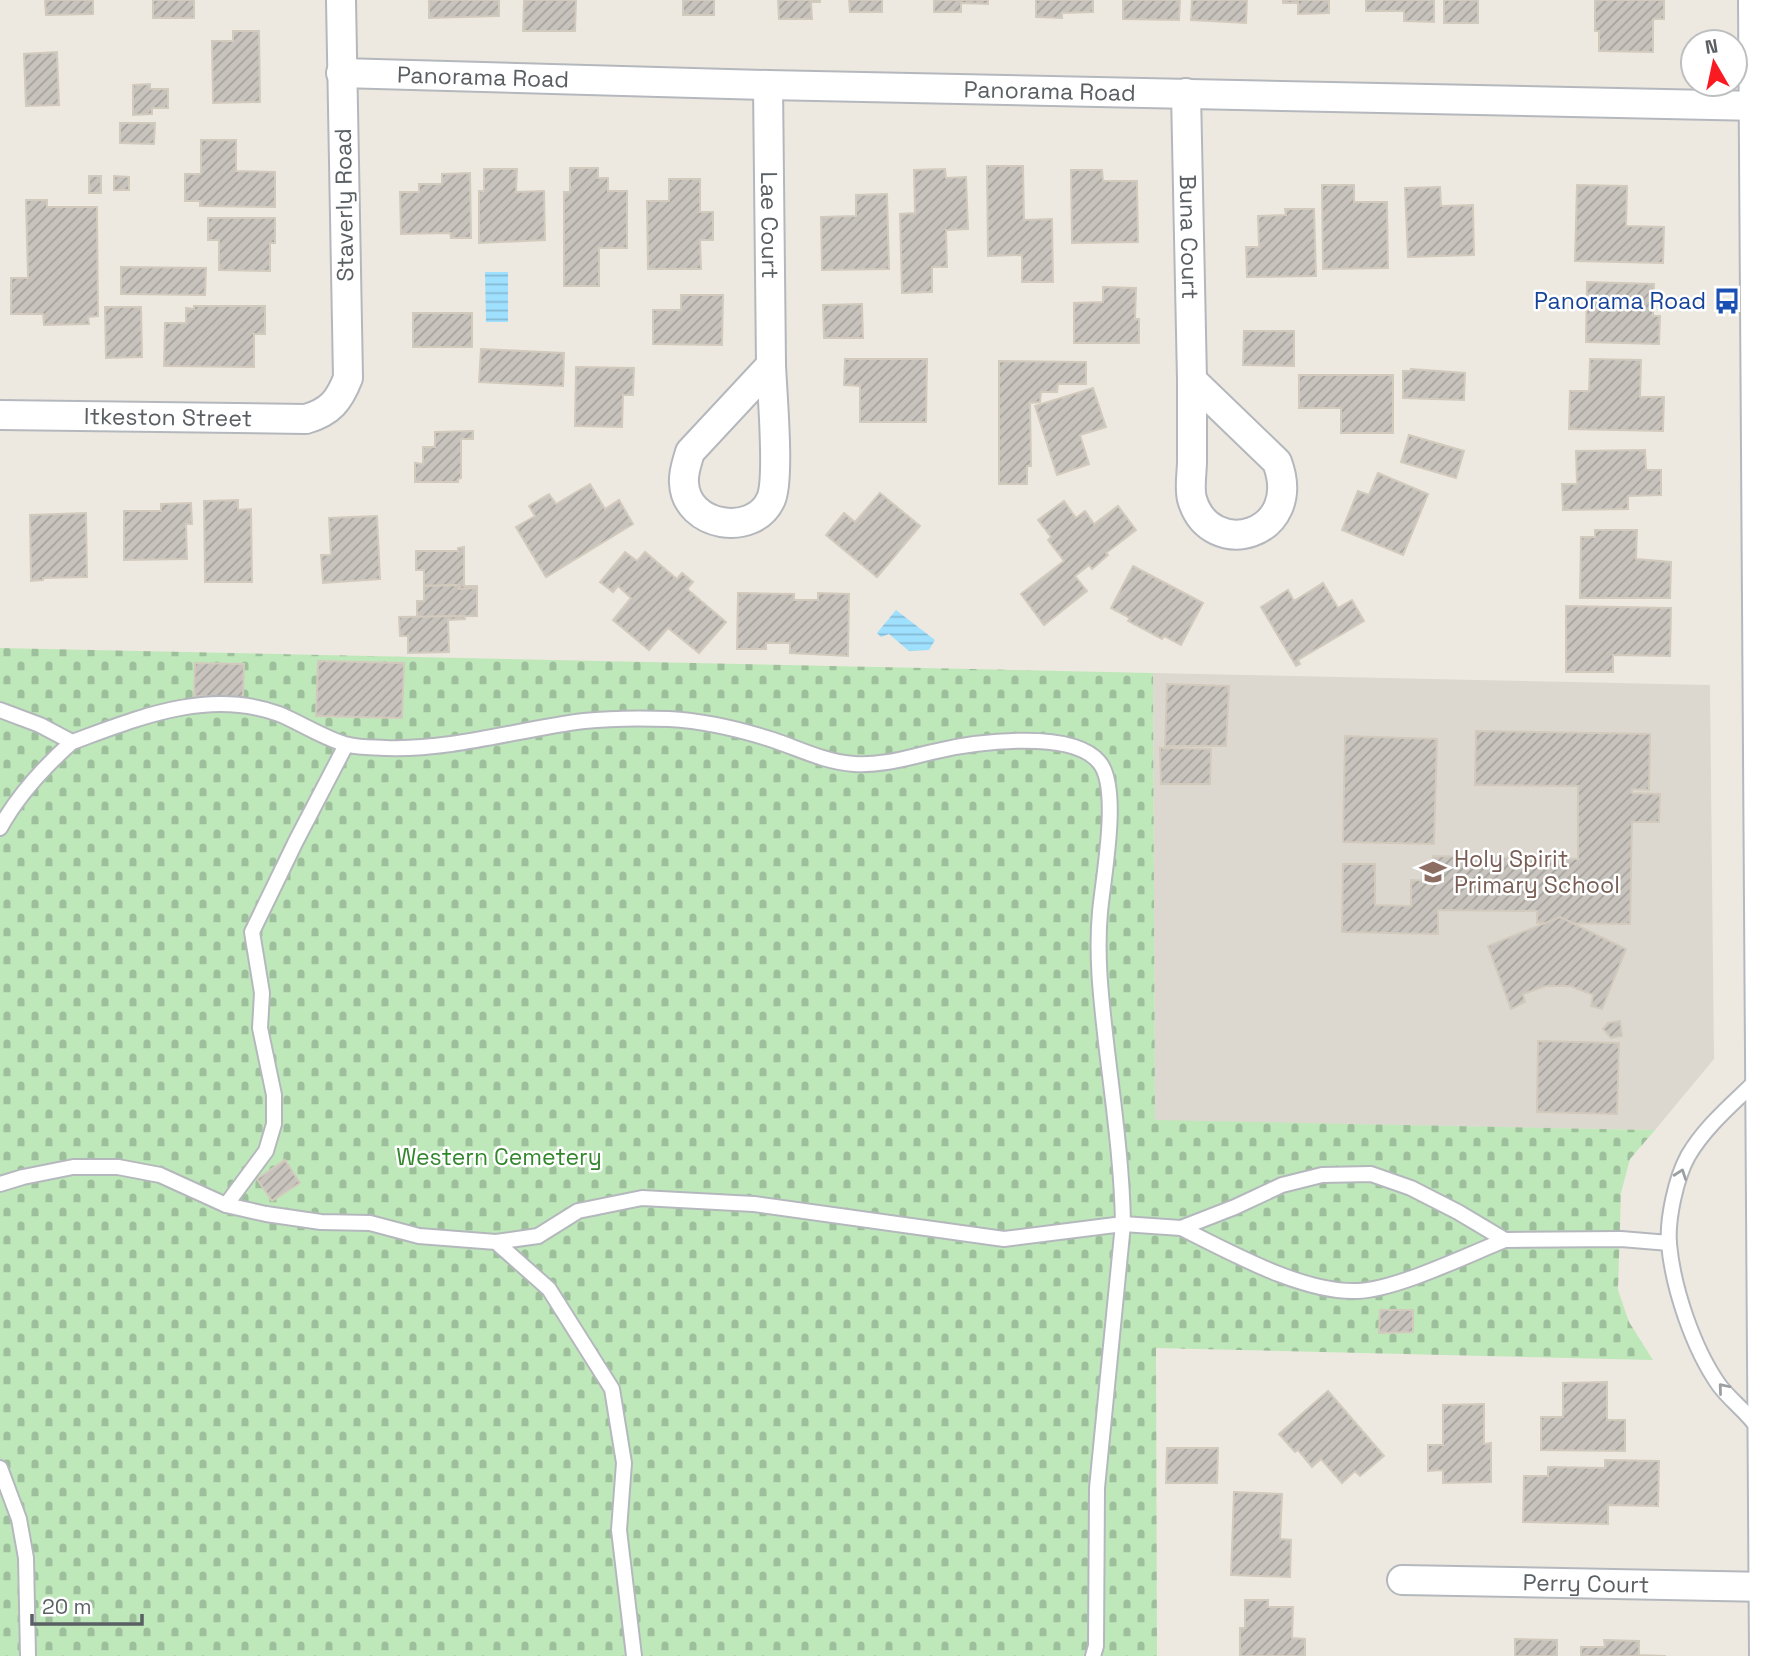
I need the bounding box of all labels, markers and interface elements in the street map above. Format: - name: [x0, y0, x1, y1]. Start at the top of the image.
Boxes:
- north arrow: [1679, 28, 1749, 98]
- text: N: [1703, 33, 1720, 60]
- street label: Panorama Road: [397, 60, 569, 94]
- street label: Panorama Road: [963, 74, 1136, 108]
- street label: Staverly Road: [328, 128, 360, 282]
- street label: Lae Court: [754, 171, 785, 279]
- street label: Buna Court: [1173, 174, 1205, 300]
- place label: Panorama Road: [1534, 286, 1706, 316]
- bus stop icon: Panorama Road: [1712, 286, 1742, 316]
- street label: Itkeston Street: [84, 401, 252, 433]
- place label: Holy Spirit Primary School: [1454, 844, 1620, 900]
- school or university icon: Holy Spirit Primary School: [1418, 857, 1448, 887]
- park label: Western Cemetery: [396, 1142, 602, 1172]
- one-way arrow: [1673, 1169, 1687, 1181]
- one-way arrow: [1719, 1384, 1731, 1397]
- street label: Perry Court: [1522, 1567, 1650, 1600]
- scale bar: [32, 1582, 142, 1626]
- text: 20 m: [42, 1593, 92, 1620]

